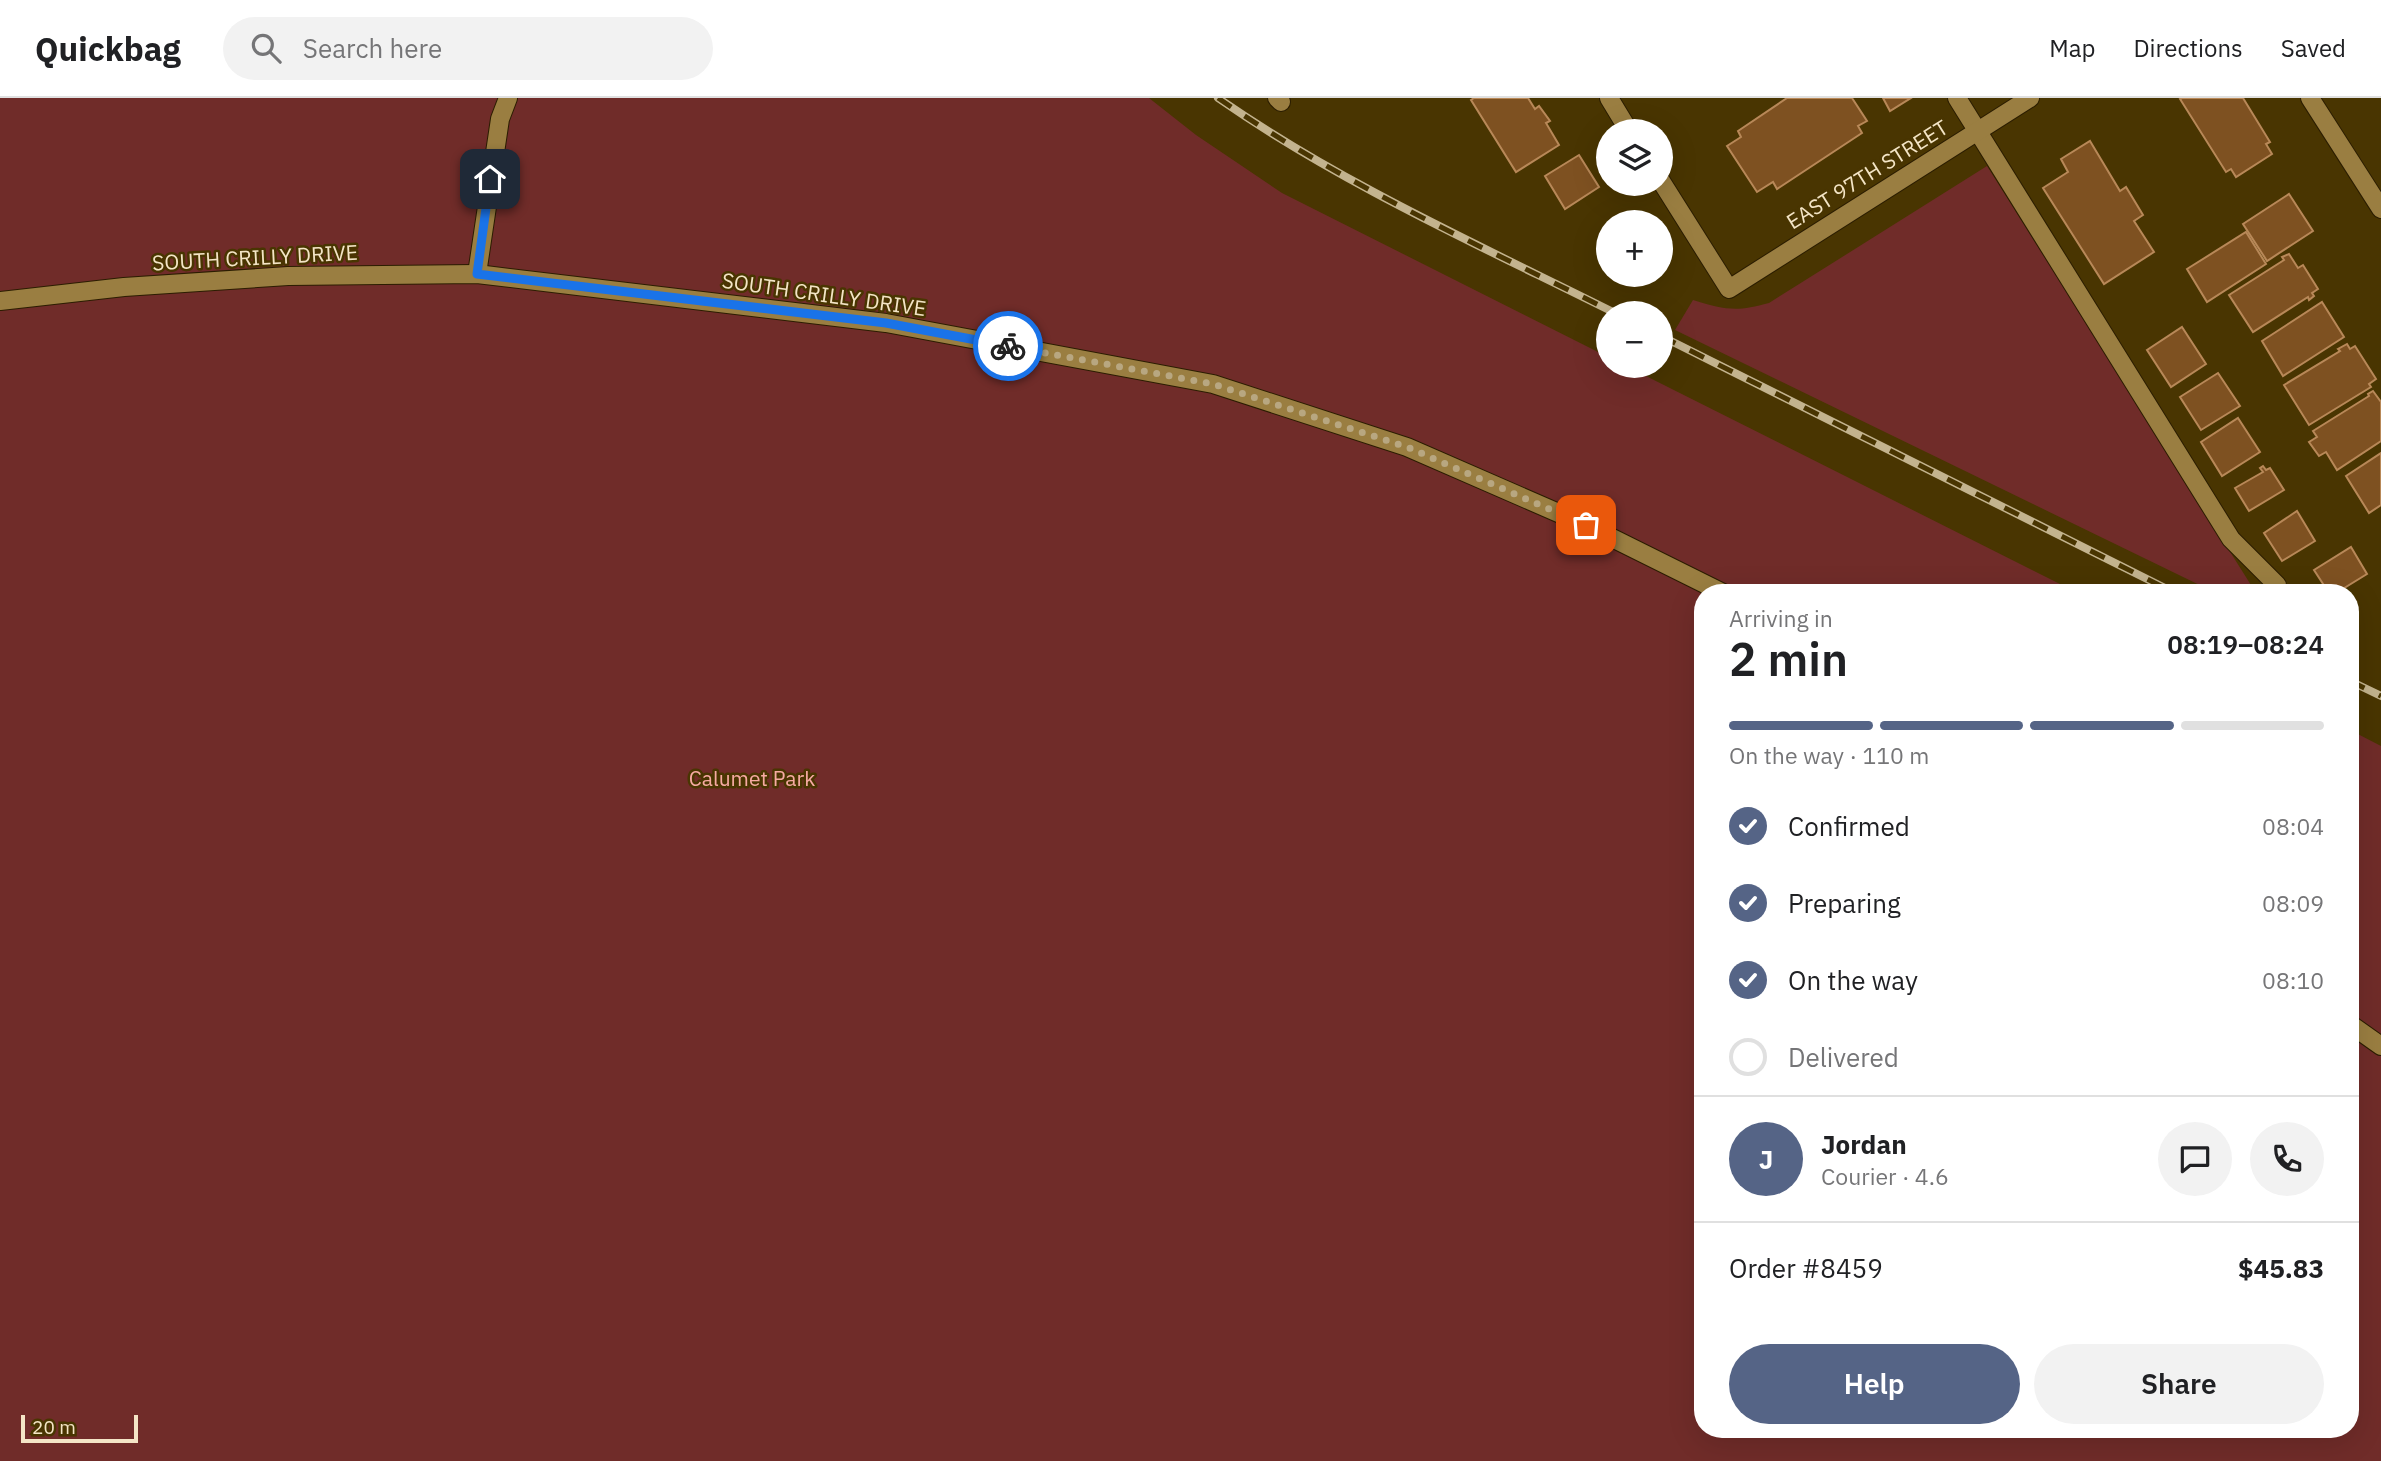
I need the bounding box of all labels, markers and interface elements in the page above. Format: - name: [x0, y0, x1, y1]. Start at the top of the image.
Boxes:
- search box: [223, 17, 713, 80]
- text: Quickbag: [35, 27, 181, 70]
- icon: search: [247, 29, 285, 67]
- text: Search here: [303, 31, 442, 65]
- text: Map: [2049, 32, 2095, 64]
- text: Directions: [2133, 32, 2243, 64]
- text: Saved: [2281, 32, 2346, 64]
- street label: EAST 97TH STREET: [1781, 113, 1953, 235]
- map controls: [1596, 119, 1673, 378]
- button: layers: [1596, 119, 1673, 196]
- pin: [460, 149, 520, 209]
- icon: home: [471, 160, 509, 198]
- button: +: [1596, 210, 1673, 287]
- street label: SOUTH CRILLY DRIVE: [151, 238, 359, 276]
- street label: SOUTH CRILLY DRIVE: [720, 266, 928, 322]
- button: −: [1596, 301, 1673, 378]
- courier: [973, 311, 1043, 381]
- icon: bike: [989, 327, 1027, 365]
- pin: [1556, 495, 1616, 555]
- icon: bag: [1567, 506, 1605, 544]
- text: Arriving in: [1729, 603, 1833, 633]
- text: 08:19–08:24: [2167, 627, 2324, 661]
- text: 2 min: [1729, 629, 1848, 689]
- text: On the way · 110 m: [1729, 740, 1929, 770]
- park label: Calumet Park: [689, 764, 815, 792]
- icon: check: [1729, 807, 1767, 845]
- text: Confirmed: [1788, 809, 1910, 843]
- text: 08:04: [2262, 811, 2324, 841]
- icon: check: [1729, 884, 1767, 922]
- text: Preparing: [1788, 886, 1901, 920]
- text: 08:09: [2262, 888, 2324, 918]
- icon: check: [1729, 961, 1767, 999]
- text: On the way: [1788, 963, 1918, 997]
- text: 08:10: [2262, 965, 2324, 995]
- text: Delivered: [1788, 1040, 1899, 1074]
- button: chat: [2158, 1122, 2232, 1196]
- button: phone: [2250, 1122, 2324, 1196]
- text: Jordan: [1821, 1127, 1907, 1161]
- text: J: [1759, 1142, 1773, 1176]
- text: Courier · 4.6: [1821, 1161, 1949, 1191]
- text: Order #8459: [1729, 1251, 1883, 1285]
- text: $45.83: [2238, 1251, 2324, 1285]
- button: Help: [1729, 1344, 2020, 1424]
- button: Share: [2034, 1344, 2324, 1424]
- scale bar: [21, 1412, 138, 1444]
- text: 20 m: [32, 1415, 76, 1439]

